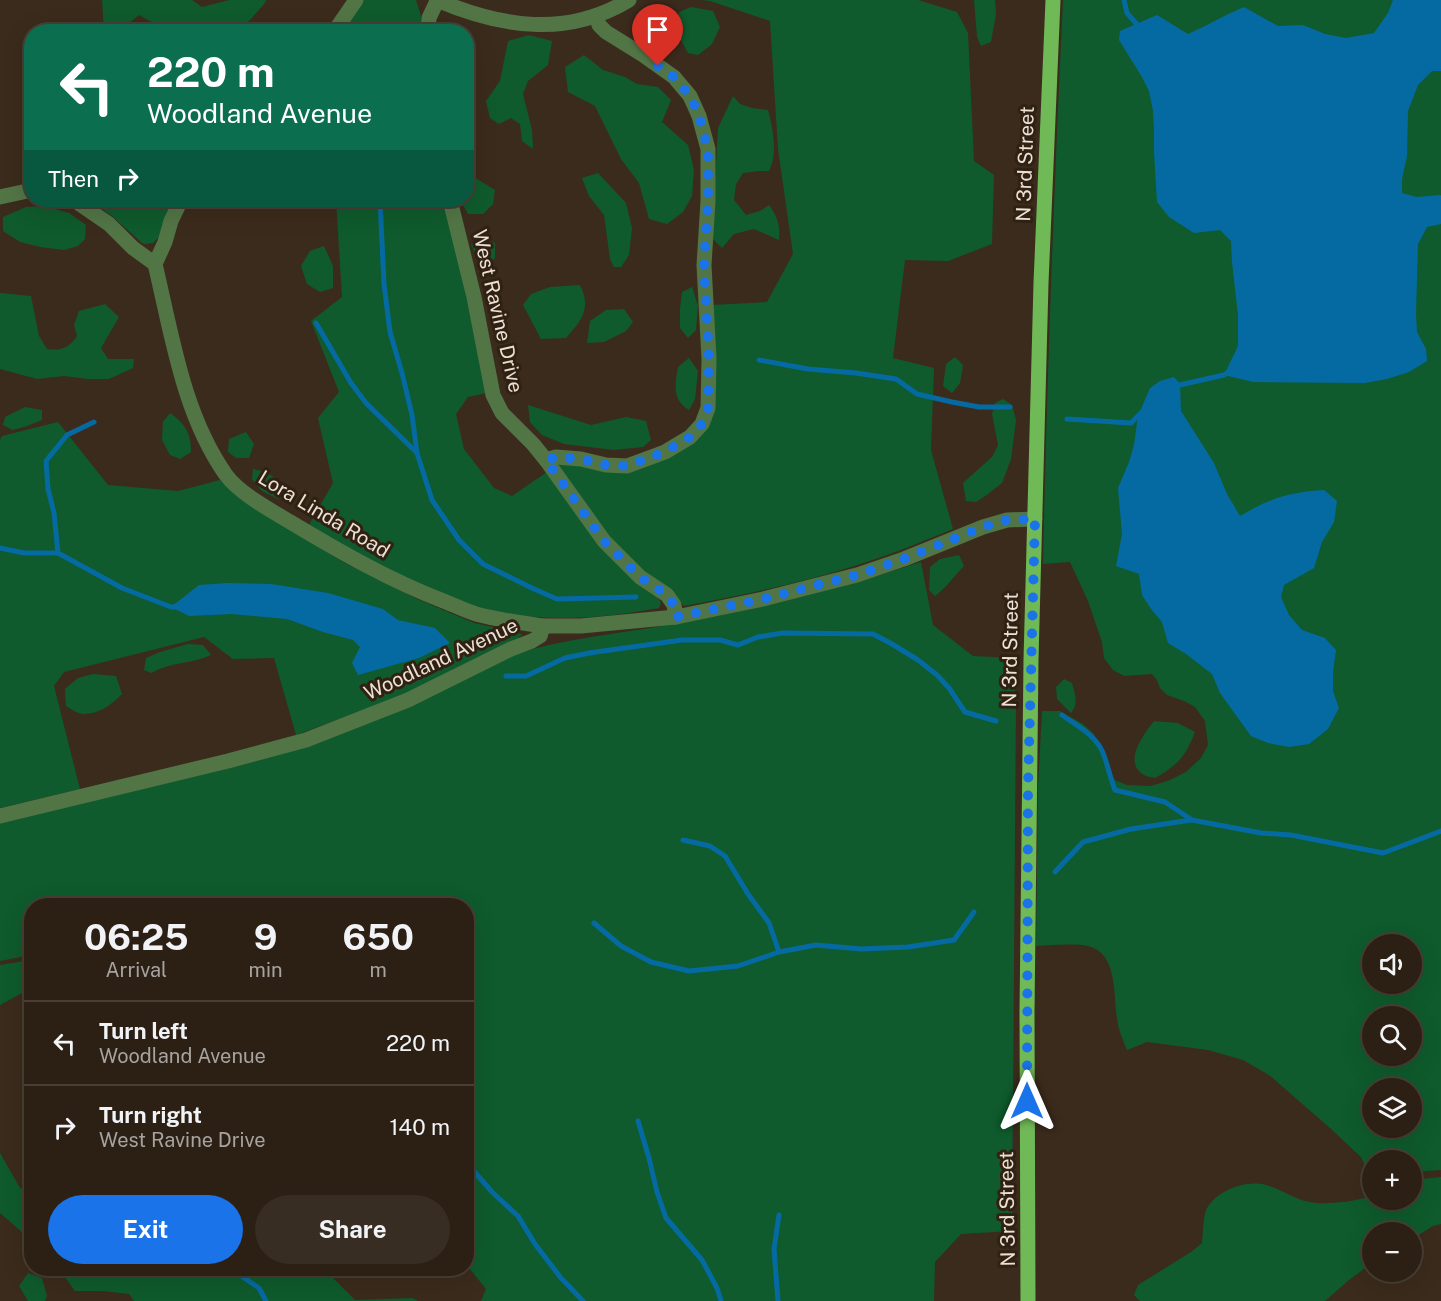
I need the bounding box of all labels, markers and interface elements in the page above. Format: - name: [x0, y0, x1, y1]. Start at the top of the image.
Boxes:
- pin: [632, 4, 683, 66]
- icon: arrive: [641, 13, 674, 46]
- text: 220 m: [147, 47, 275, 96]
- icon: left: [48, 48, 126, 126]
- text: Woodland Avenue: [147, 97, 372, 129]
- street label: N 3rd Street: [1011, 106, 1039, 222]
- icon: right: [111, 162, 144, 195]
- text: Then: [48, 166, 99, 192]
- street label: West Ravine Drive: [468, 227, 528, 395]
- street label: Lora Linda Road: [254, 465, 394, 563]
- street label: N 3rd Street: [997, 592, 1023, 708]
- street label: Woodland Avenue: [360, 613, 522, 705]
- text: 06:25: [84, 916, 189, 958]
- text: 9: [254, 916, 277, 958]
- text: 650: [343, 916, 414, 958]
- map controls: [1362, 934, 1422, 1282]
- button: sound: [1362, 934, 1422, 994]
- text: Arrival: [105, 958, 167, 982]
- text: min: [249, 958, 283, 982]
- text: m: [370, 958, 387, 982]
- button: search: [1362, 1006, 1422, 1066]
- text: Turn left: [99, 1018, 188, 1044]
- icon: left: [48, 1027, 81, 1060]
- text: 220 m: [386, 1030, 450, 1056]
- text: Woodland Avenue: [99, 1044, 266, 1068]
- position arrow: [995, 1069, 1059, 1133]
- button: layers: [1362, 1078, 1422, 1138]
- text: Turn right: [99, 1102, 202, 1128]
- icon: right: [48, 1111, 81, 1144]
- text: 140 m: [389, 1114, 450, 1140]
- text: West Ravine Drive: [99, 1128, 266, 1152]
- button: +: [1362, 1150, 1422, 1210]
- street label: N 3rd Street: [994, 1151, 1020, 1267]
- button: Exit: [48, 1195, 243, 1264]
- button: Share: [255, 1195, 450, 1264]
- button: −: [1362, 1222, 1422, 1282]

